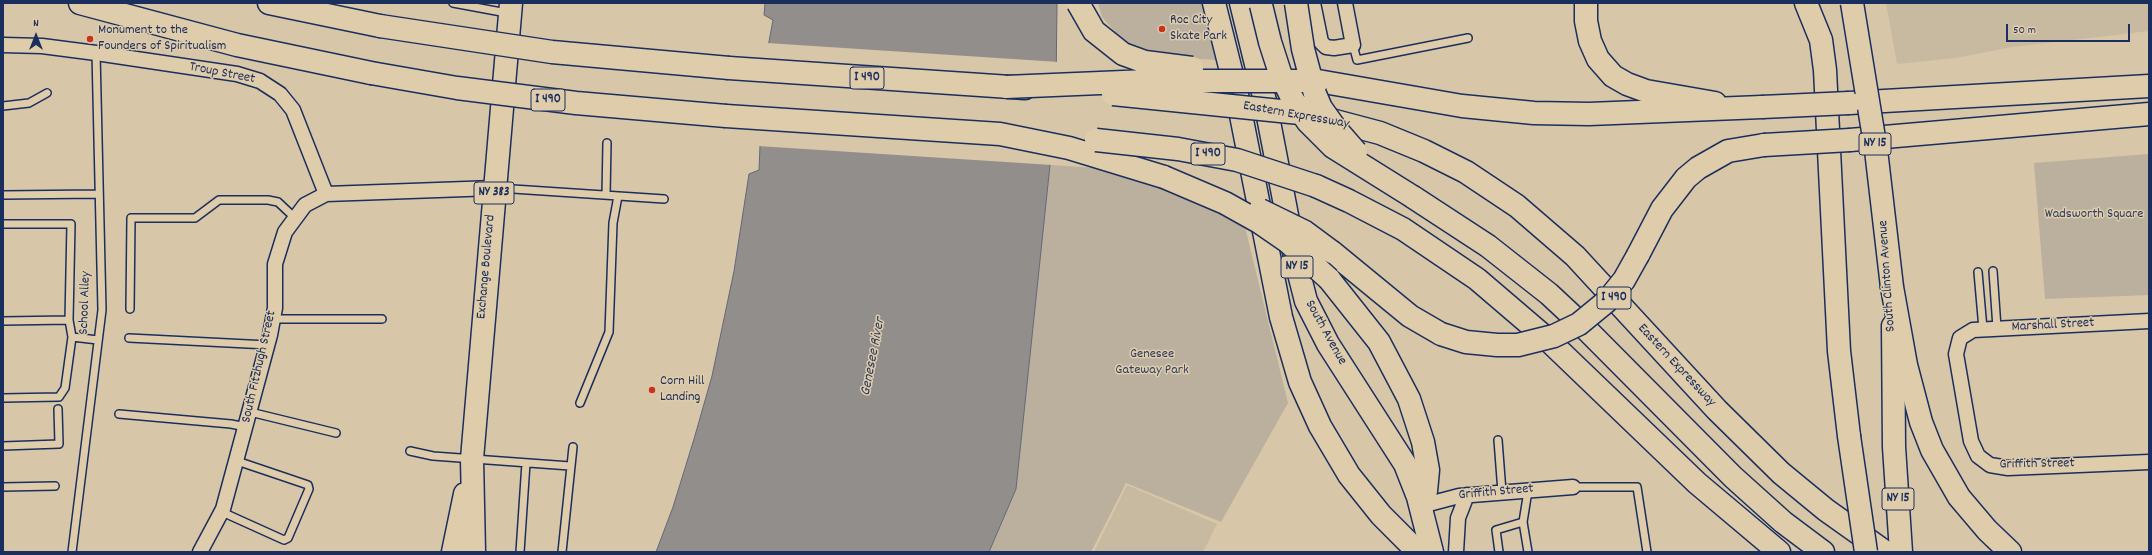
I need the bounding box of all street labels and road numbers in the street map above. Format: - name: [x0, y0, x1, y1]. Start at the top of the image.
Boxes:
- street label: Troup Street: [188, 59, 256, 89]
- road number: I 490: [850, 67, 884, 89]
- road number: I 490: [531, 89, 565, 111]
- street label: Eastern Expressway: [1242, 98, 1350, 134]
- road number: NY 15: [1859, 133, 1891, 155]
- road number: I 490: [1191, 143, 1225, 165]
- road number: NY 383: [474, 182, 514, 204]
- street label: Exchange Boulevard: [474, 214, 500, 320]
- street label: South Clinton Avenue: [1876, 220, 1900, 332]
- road number: NY 15: [1281, 256, 1313, 278]
- street label: School Alley: [76, 271, 96, 335]
- road number: I 490: [1597, 287, 1631, 309]
- street label: South Avenue: [1300, 298, 1350, 368]
- street label: South Fitzhugh Street: [239, 309, 281, 425]
- street label: Marshall Street: [2011, 315, 2095, 337]
- street label: Eastern Expressway: [1633, 321, 1719, 411]
- street label: Griffith Street: [1999, 456, 2075, 474]
- street label: Griffith Street: [1458, 481, 1534, 505]
- road number: NY 15: [1882, 488, 1914, 510]

